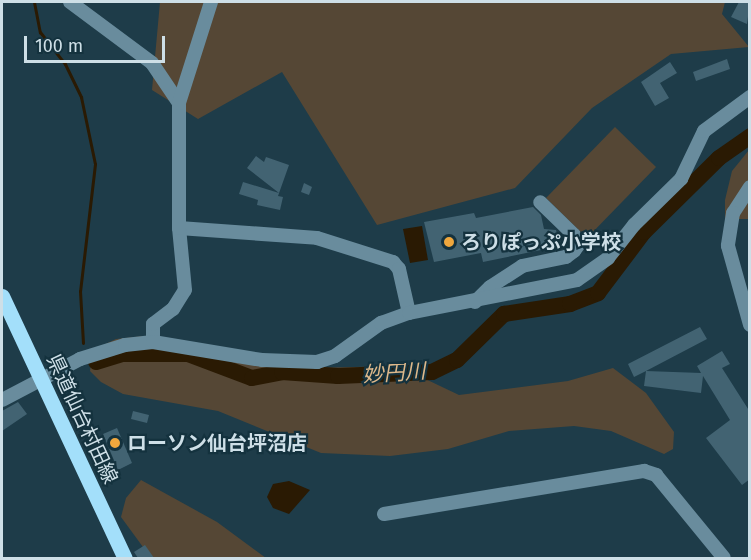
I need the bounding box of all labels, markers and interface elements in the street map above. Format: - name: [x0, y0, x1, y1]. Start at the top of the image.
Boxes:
- scale bar: [27, 24, 168, 62]
- text: 100 m: [35, 35, 83, 57]
- place label: ろりぽっぷ小学校: [461, 230, 621, 254]
- marker: ろりぽっぷ小学校: [442, 235, 456, 249]
- street label: 県道仙台村田線: [42, 350, 122, 488]
- water label: 妙円川: [362, 358, 426, 388]
- place label: ローソン仙台坪沼店: [127, 431, 307, 455]
- marker: ローソン仙台坪沼店: [108, 436, 122, 450]

